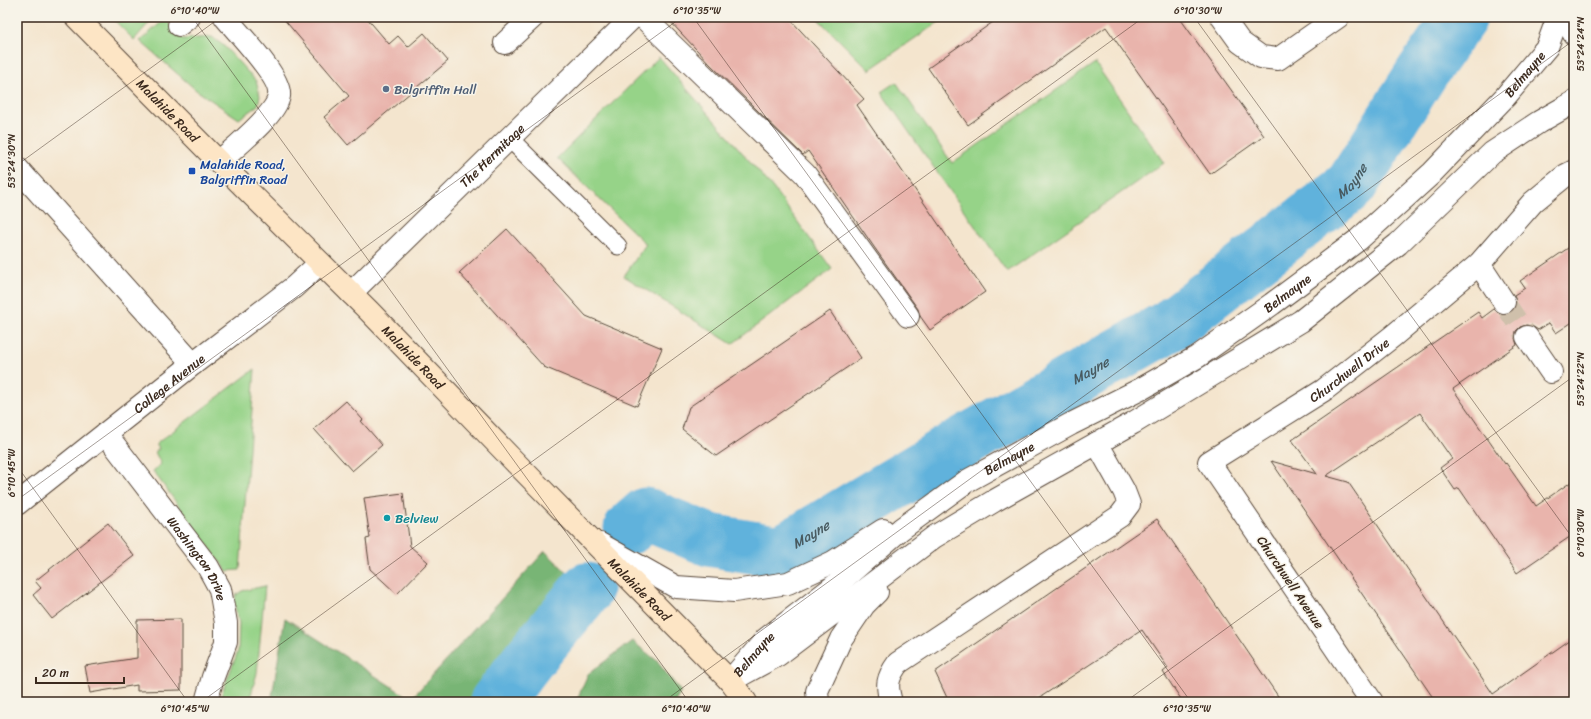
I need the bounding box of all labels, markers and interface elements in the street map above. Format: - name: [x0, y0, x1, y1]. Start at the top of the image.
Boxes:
- text: 6°10'40"W: [171, 2, 220, 20]
- text: 6°10'35"W: [673, 2, 721, 20]
- text: 6°10'30"W: [1174, 2, 1222, 20]
- text: 53°24'24"N: [1572, 17, 1590, 71]
- street label: Belmayne: [1498, 46, 1551, 103]
- street label: Malahide Road: [130, 73, 206, 149]
- place label: Balgriffin Hall: [394, 78, 477, 101]
- marker: Balgriffin Hall: [381, 84, 391, 94]
- street label: The Hermitage: [454, 118, 531, 193]
- text: 53°24'30"N: [3, 134, 21, 188]
- place label: Malahide Road, Balgriffin Road: [200, 153, 288, 191]
- water label: Mayne: [1330, 157, 1376, 206]
- marker: Malahide Road, Balgriffin Road: [187, 166, 197, 176]
- street label: Belmayne: [1258, 268, 1316, 319]
- street label: Malahide Road: [376, 320, 451, 396]
- street label: Churchwell Drive: [1305, 332, 1395, 409]
- street label: College Avenue: [128, 348, 210, 420]
- water label: Mayne: [1067, 349, 1116, 392]
- text: 53°24'22"N: [1572, 352, 1590, 406]
- street label: Belmayne: [980, 435, 1039, 482]
- text: 6°10'45"W: [3, 448, 21, 497]
- place label: Belview: [395, 507, 438, 530]
- text: 6°10'30"W: [1572, 509, 1590, 557]
- street label: Washington Drive: [161, 511, 233, 603]
- marker: Belview: [382, 513, 392, 523]
- water label: Mayne: [787, 513, 836, 556]
- street label: Churchwell Avenue: [1251, 531, 1331, 634]
- street label: Malahide Road: [602, 552, 677, 628]
- street label: Belmayne: [727, 625, 780, 682]
- scale bar: [36, 659, 124, 685]
- text: 20 m: [42, 662, 69, 684]
- text: 6°10'45"W: [161, 700, 210, 718]
- text: 6°10'40"W: [662, 700, 711, 718]
- text: 6°10'35"W: [1163, 700, 1211, 718]

